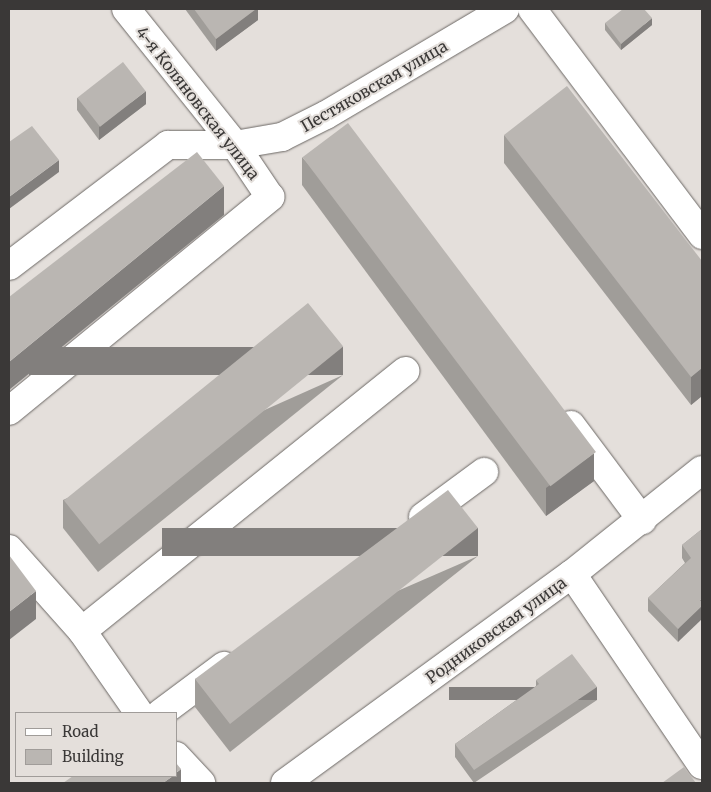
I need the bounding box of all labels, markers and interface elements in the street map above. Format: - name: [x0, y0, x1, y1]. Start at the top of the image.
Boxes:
- street label: 4-я Коляновская улица: [132, 23, 264, 183]
- street label: Пестяковская улица: [297, 36, 451, 136]
- street label: Родниковская улица: [422, 573, 570, 687]
- legend: [15, 712, 178, 777]
- text: Road: [62, 722, 98, 741]
- text: Building: [62, 747, 124, 766]

